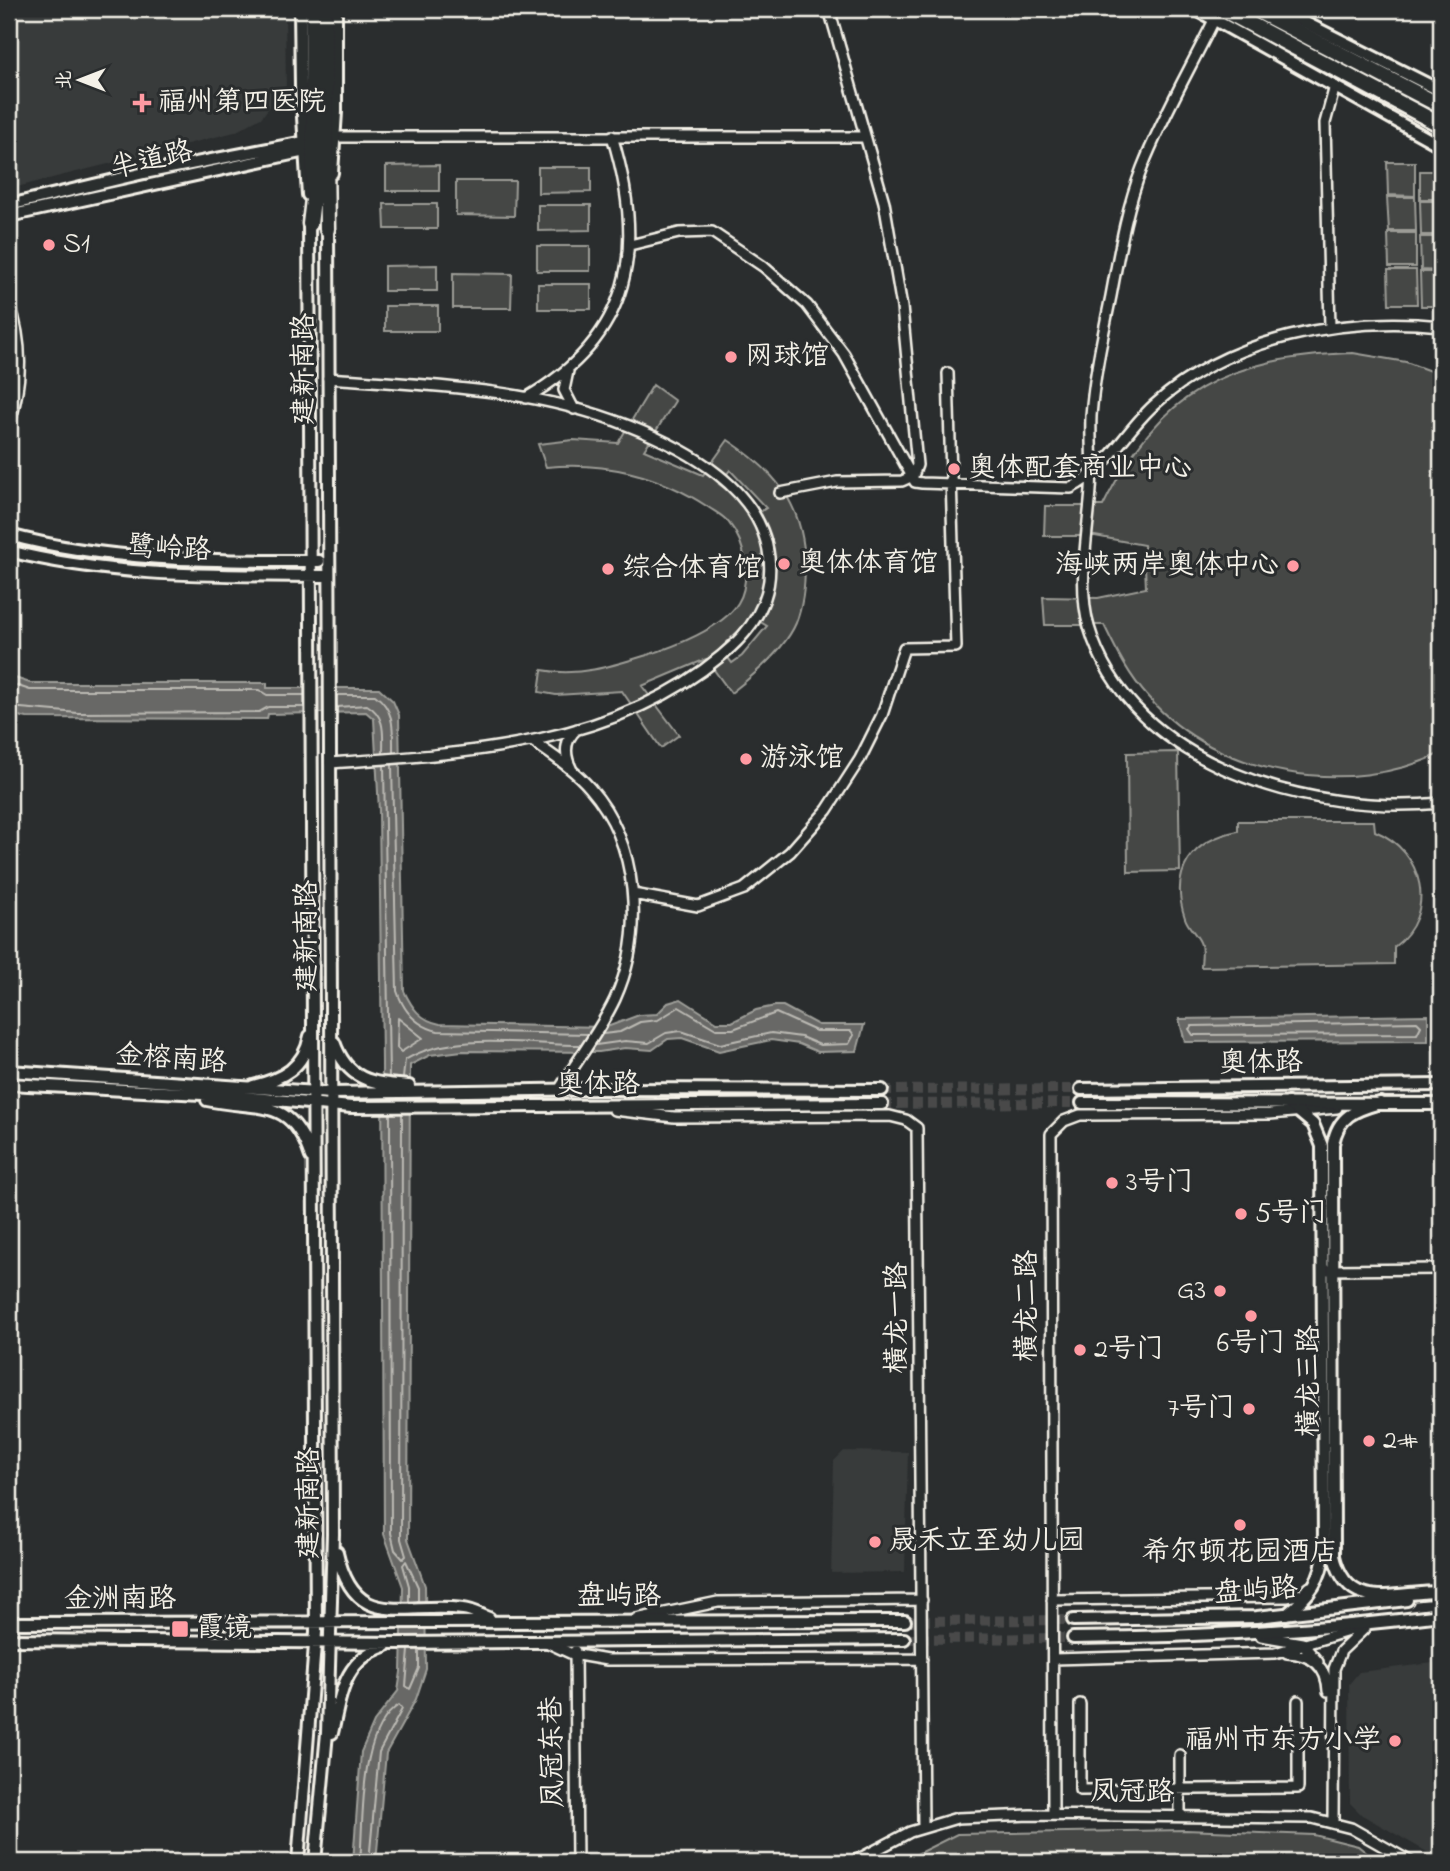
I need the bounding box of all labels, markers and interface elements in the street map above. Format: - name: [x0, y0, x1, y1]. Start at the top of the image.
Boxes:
- north arrow: [46, 46, 116, 116]
- text: 北: [52, 70, 79, 90]
- place label: 福州第四医院: [158, 83, 326, 124]
- marker: 福州第四医院: [132, 93, 152, 113]
- street label: 半道路: [106, 132, 198, 190]
- place label: S1: [63, 225, 90, 266]
- marker: S1: [41, 237, 57, 253]
- street label: 建新南路: [285, 313, 326, 425]
- place label: 网球馆: [745, 337, 829, 378]
- marker: 网球馆: [723, 349, 739, 365]
- place label: 奥体配套商业中心: [968, 449, 1192, 490]
- marker: 奥体配套商业中心: [946, 461, 962, 477]
- street label: 鹭岭路: [126, 527, 212, 573]
- place label: 奥体体育馆: [798, 544, 938, 585]
- place label: 海峡两岸奥体中心: [1055, 546, 1279, 587]
- place label: 综合体育馆: [622, 549, 762, 590]
- marker: 奥体体育馆: [776, 556, 792, 572]
- marker: 海峡两岸奥体中心: [1285, 558, 1301, 574]
- marker: 综合体育馆: [600, 561, 616, 577]
- place label: 游泳馆: [760, 739, 844, 780]
- marker: 游泳馆: [738, 751, 754, 767]
- street label: 建新南路: [288, 880, 329, 992]
- street label: 金榕南路: [114, 1036, 228, 1084]
- street label: 奥体路: [1219, 1043, 1303, 1085]
- street label: 奥体路: [556, 1065, 640, 1106]
- place label: 3号门: [1126, 1163, 1194, 1204]
- marker: 3号门: [1104, 1175, 1120, 1191]
- place label: 5号门: [1255, 1194, 1327, 1235]
- marker: 5号门: [1233, 1206, 1249, 1222]
- street label: 横龙二路: [1008, 1250, 1049, 1362]
- street label: 横龙一路: [878, 1262, 919, 1374]
- place label: G3: [1177, 1271, 1206, 1312]
- marker: G3: [1212, 1283, 1228, 1299]
- marker: 6号门: [1243, 1308, 1259, 1324]
- place label: 6号门: [1217, 1324, 1285, 1365]
- street label: 横龙三路: [1290, 1325, 1331, 1437]
- place label: 2号门: [1094, 1330, 1164, 1371]
- marker: 2号门: [1072, 1342, 1088, 1358]
- place label: 7号门: [1167, 1389, 1235, 1430]
- marker: 7号门: [1241, 1401, 1257, 1417]
- place label: 2#: [1383, 1421, 1418, 1462]
- marker: 2#: [1361, 1433, 1377, 1449]
- street label: 建新南路: [290, 1447, 331, 1559]
- marker: 希尔顿花园酒店: [1232, 1517, 1248, 1533]
- place label: 晟禾立至幼儿园: [889, 1522, 1085, 1563]
- place label: 希尔顿花园酒店: [1142, 1533, 1338, 1574]
- marker: 晟禾立至幼儿园: [867, 1534, 883, 1550]
- street label: 盘屿路: [1213, 1569, 1299, 1615]
- street label: 盘屿路: [577, 1577, 661, 1618]
- street label: 金洲南路: [64, 1580, 176, 1621]
- place label: 霞镜: [196, 1609, 252, 1650]
- marker: 霞镜: [170, 1619, 190, 1639]
- street label: 凤冠东巷: [533, 1695, 575, 1808]
- place label: 福州市东方小学: [1185, 1721, 1381, 1762]
- marker: 福州市东方小学: [1387, 1733, 1403, 1749]
- street label: 凤冠路: [1090, 1773, 1174, 1814]

